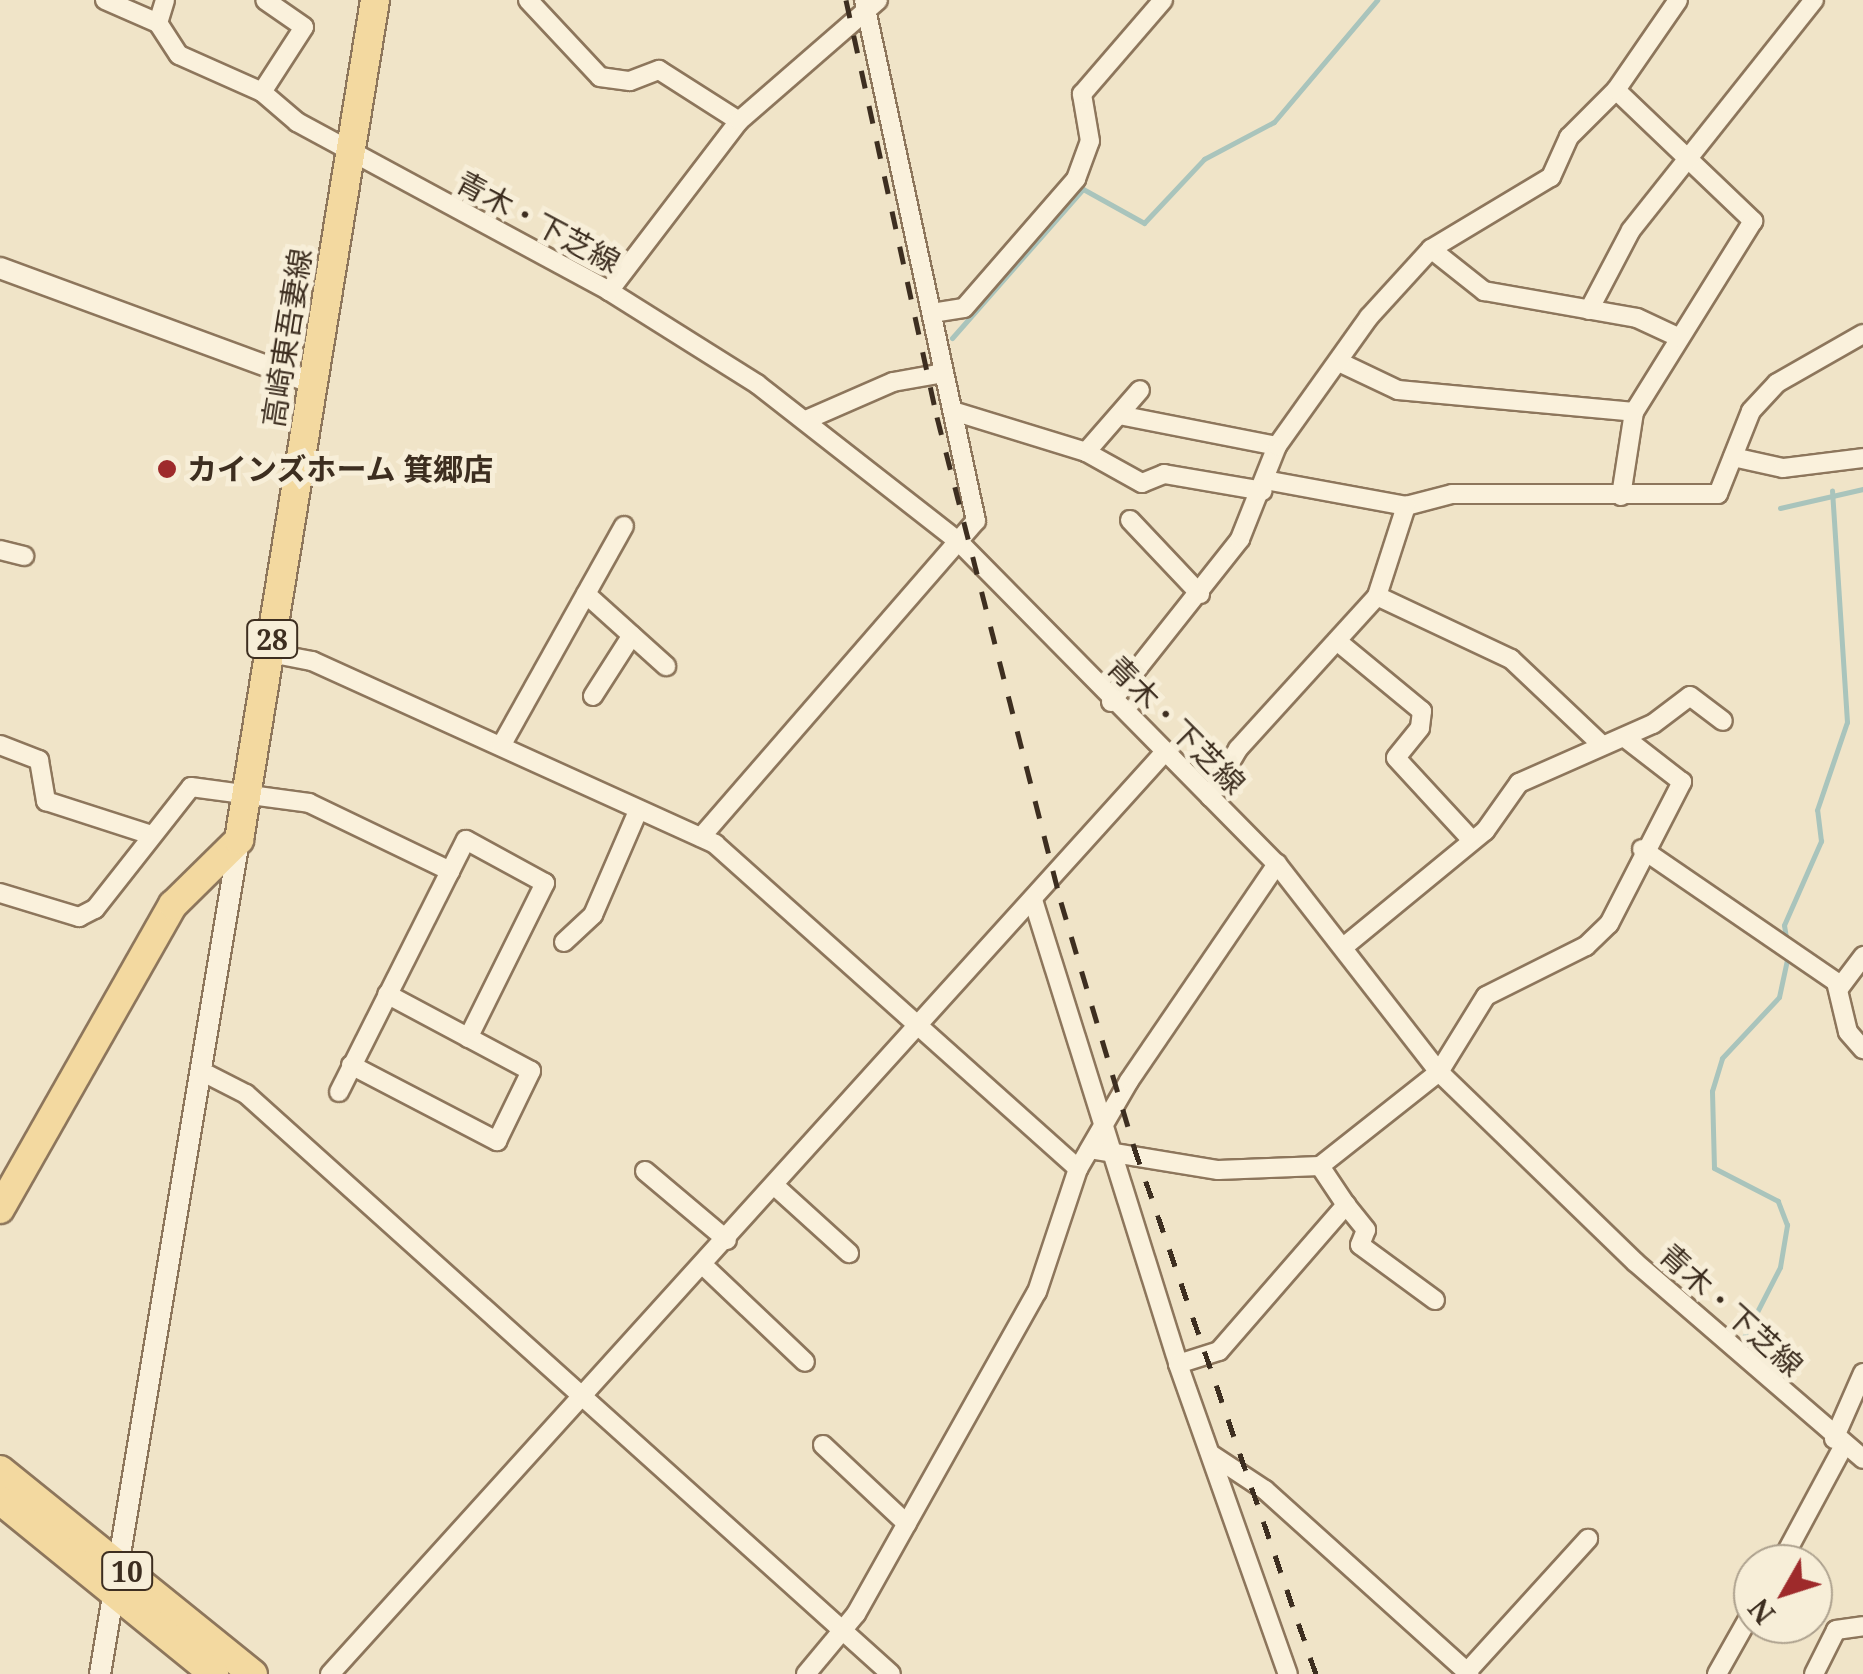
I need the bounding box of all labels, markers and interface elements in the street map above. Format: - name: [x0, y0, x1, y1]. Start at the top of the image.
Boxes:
- street label: 青木・下芝線: [450, 164, 626, 280]
- street label: 高崎東吾妻線: [255, 246, 319, 430]
- place label: カインズホーム 箕郷店: [187, 451, 495, 487]
- marker: カインズホーム 箕郷店: [156, 458, 178, 480]
- road number: 28: [244, 616, 300, 662]
- street label: 青木・下芝線: [1100, 649, 1252, 801]
- street label: 青木・下芝線: [1652, 1236, 1810, 1384]
- north arrow: [1733, 1544, 1833, 1644]
- road number: 10: [100, 1548, 154, 1594]
- text: N: [1740, 1591, 1783, 1632]

